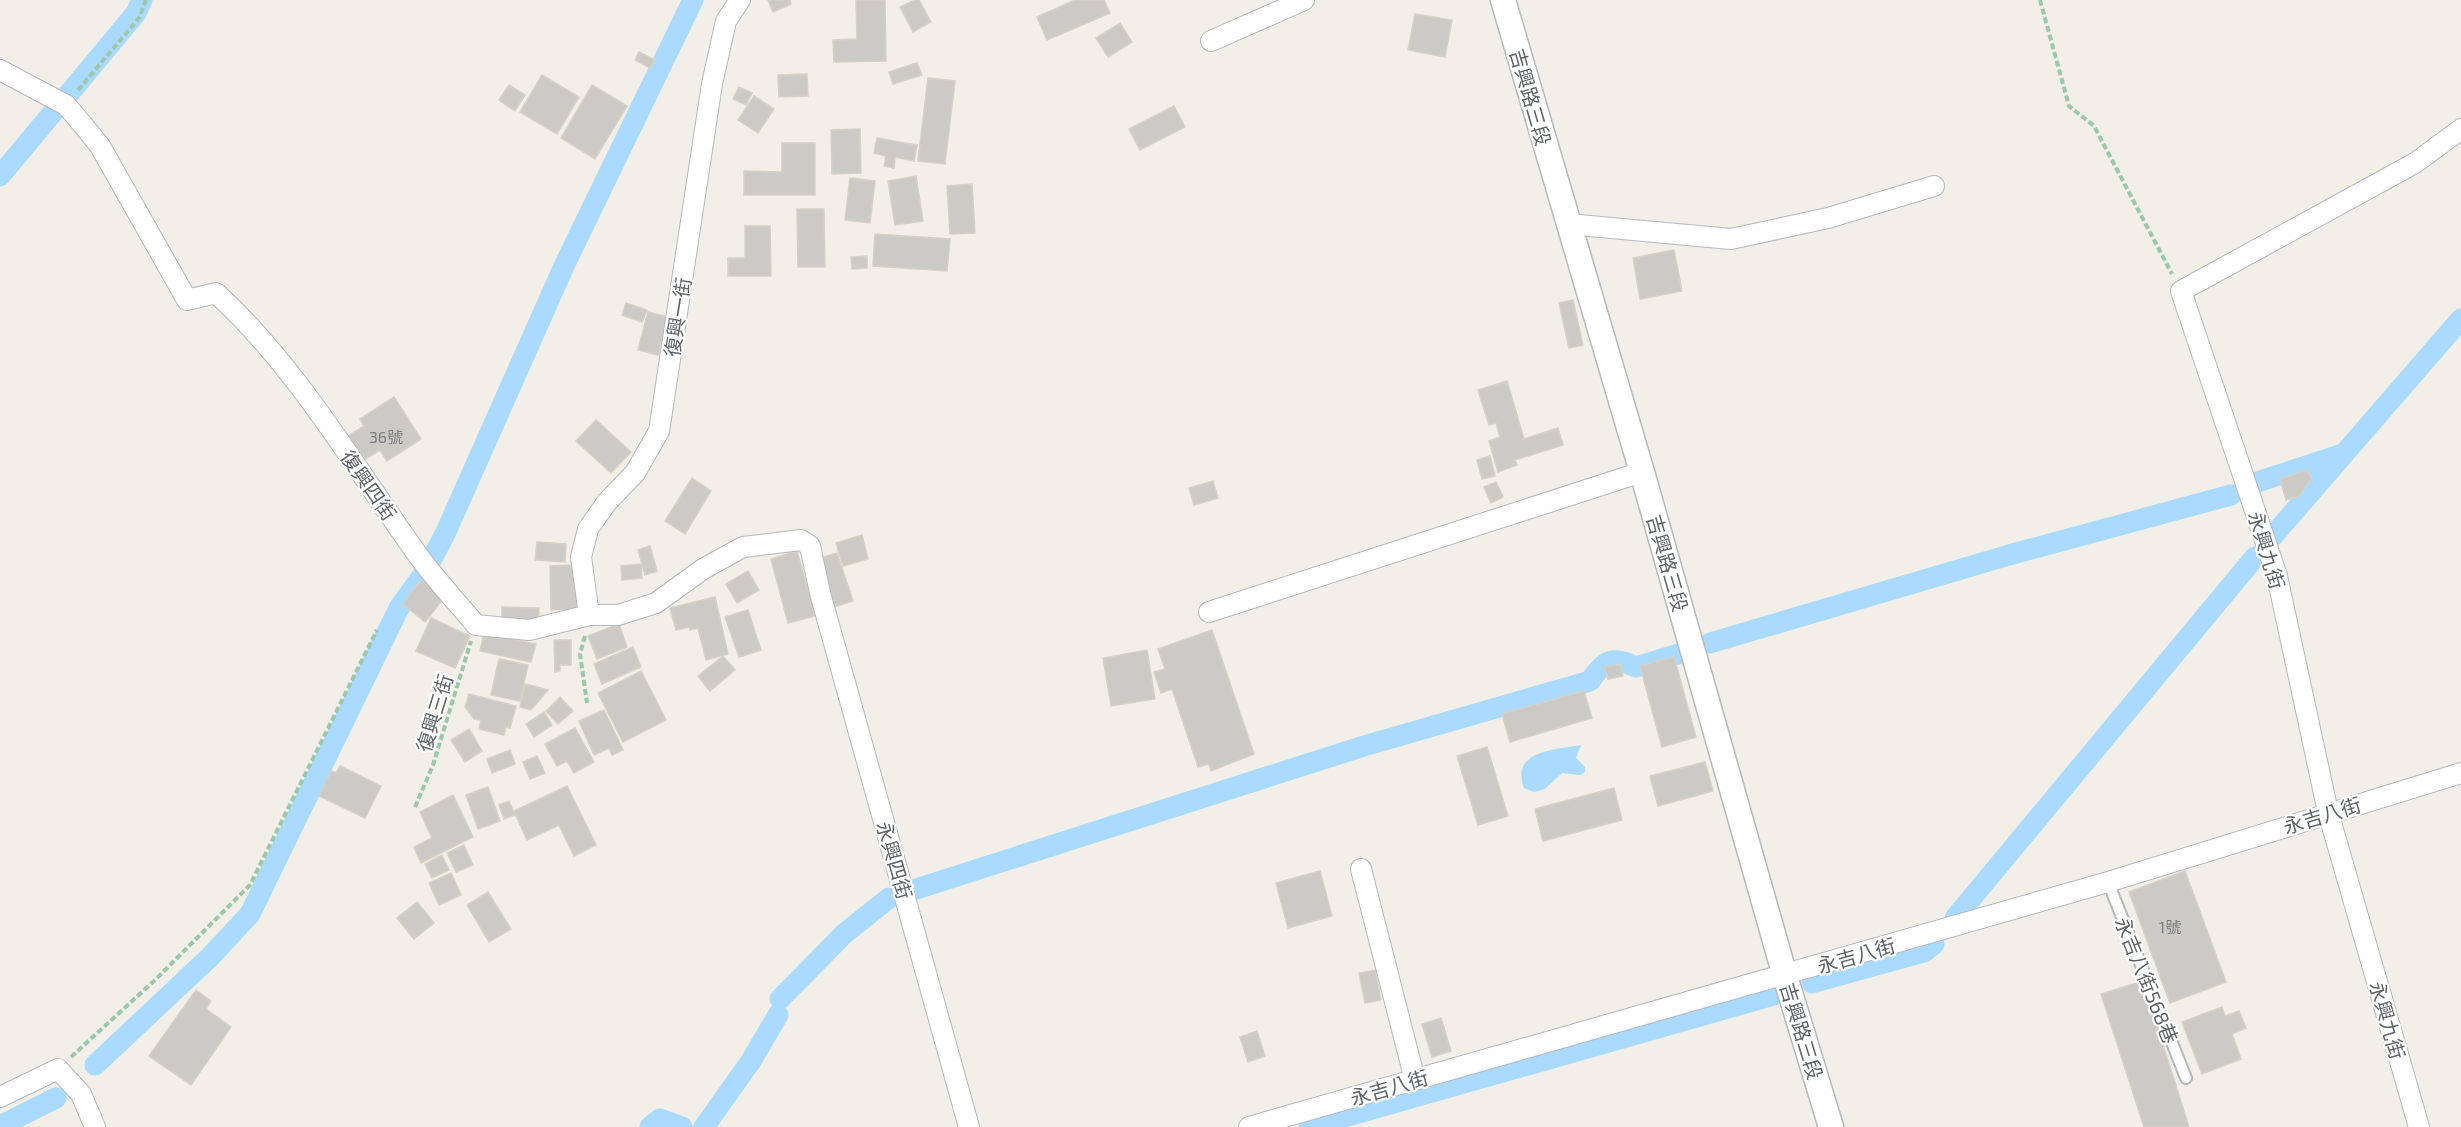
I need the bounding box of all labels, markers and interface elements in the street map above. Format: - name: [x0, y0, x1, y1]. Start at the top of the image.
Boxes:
- street label: 吉興路三段: [1506, 46, 1556, 148]
- street label: 復興一街: [659, 276, 695, 358]
- house number: 36號: [369, 427, 403, 446]
- street label: 復興四街: [336, 445, 402, 525]
- street label: 永興九街: [2244, 508, 2290, 592]
- street label: 吉興路三段: [1643, 512, 1693, 614]
- street label: 復興三街: [411, 671, 457, 755]
- street label: 永吉八街: [2280, 792, 2364, 838]
- street label: 永興四街: [872, 818, 918, 902]
- street label: 永吉八街568巷: [2111, 913, 2183, 1047]
- house number: 1號: [2159, 917, 2181, 936]
- street label: 永吉八街: [1814, 932, 1898, 978]
- street label: 永興九街: [2365, 978, 2411, 1062]
- street label: 吉興路三段: [1776, 980, 1828, 1082]
- street label: 永吉八街: [1347, 1064, 1431, 1110]

